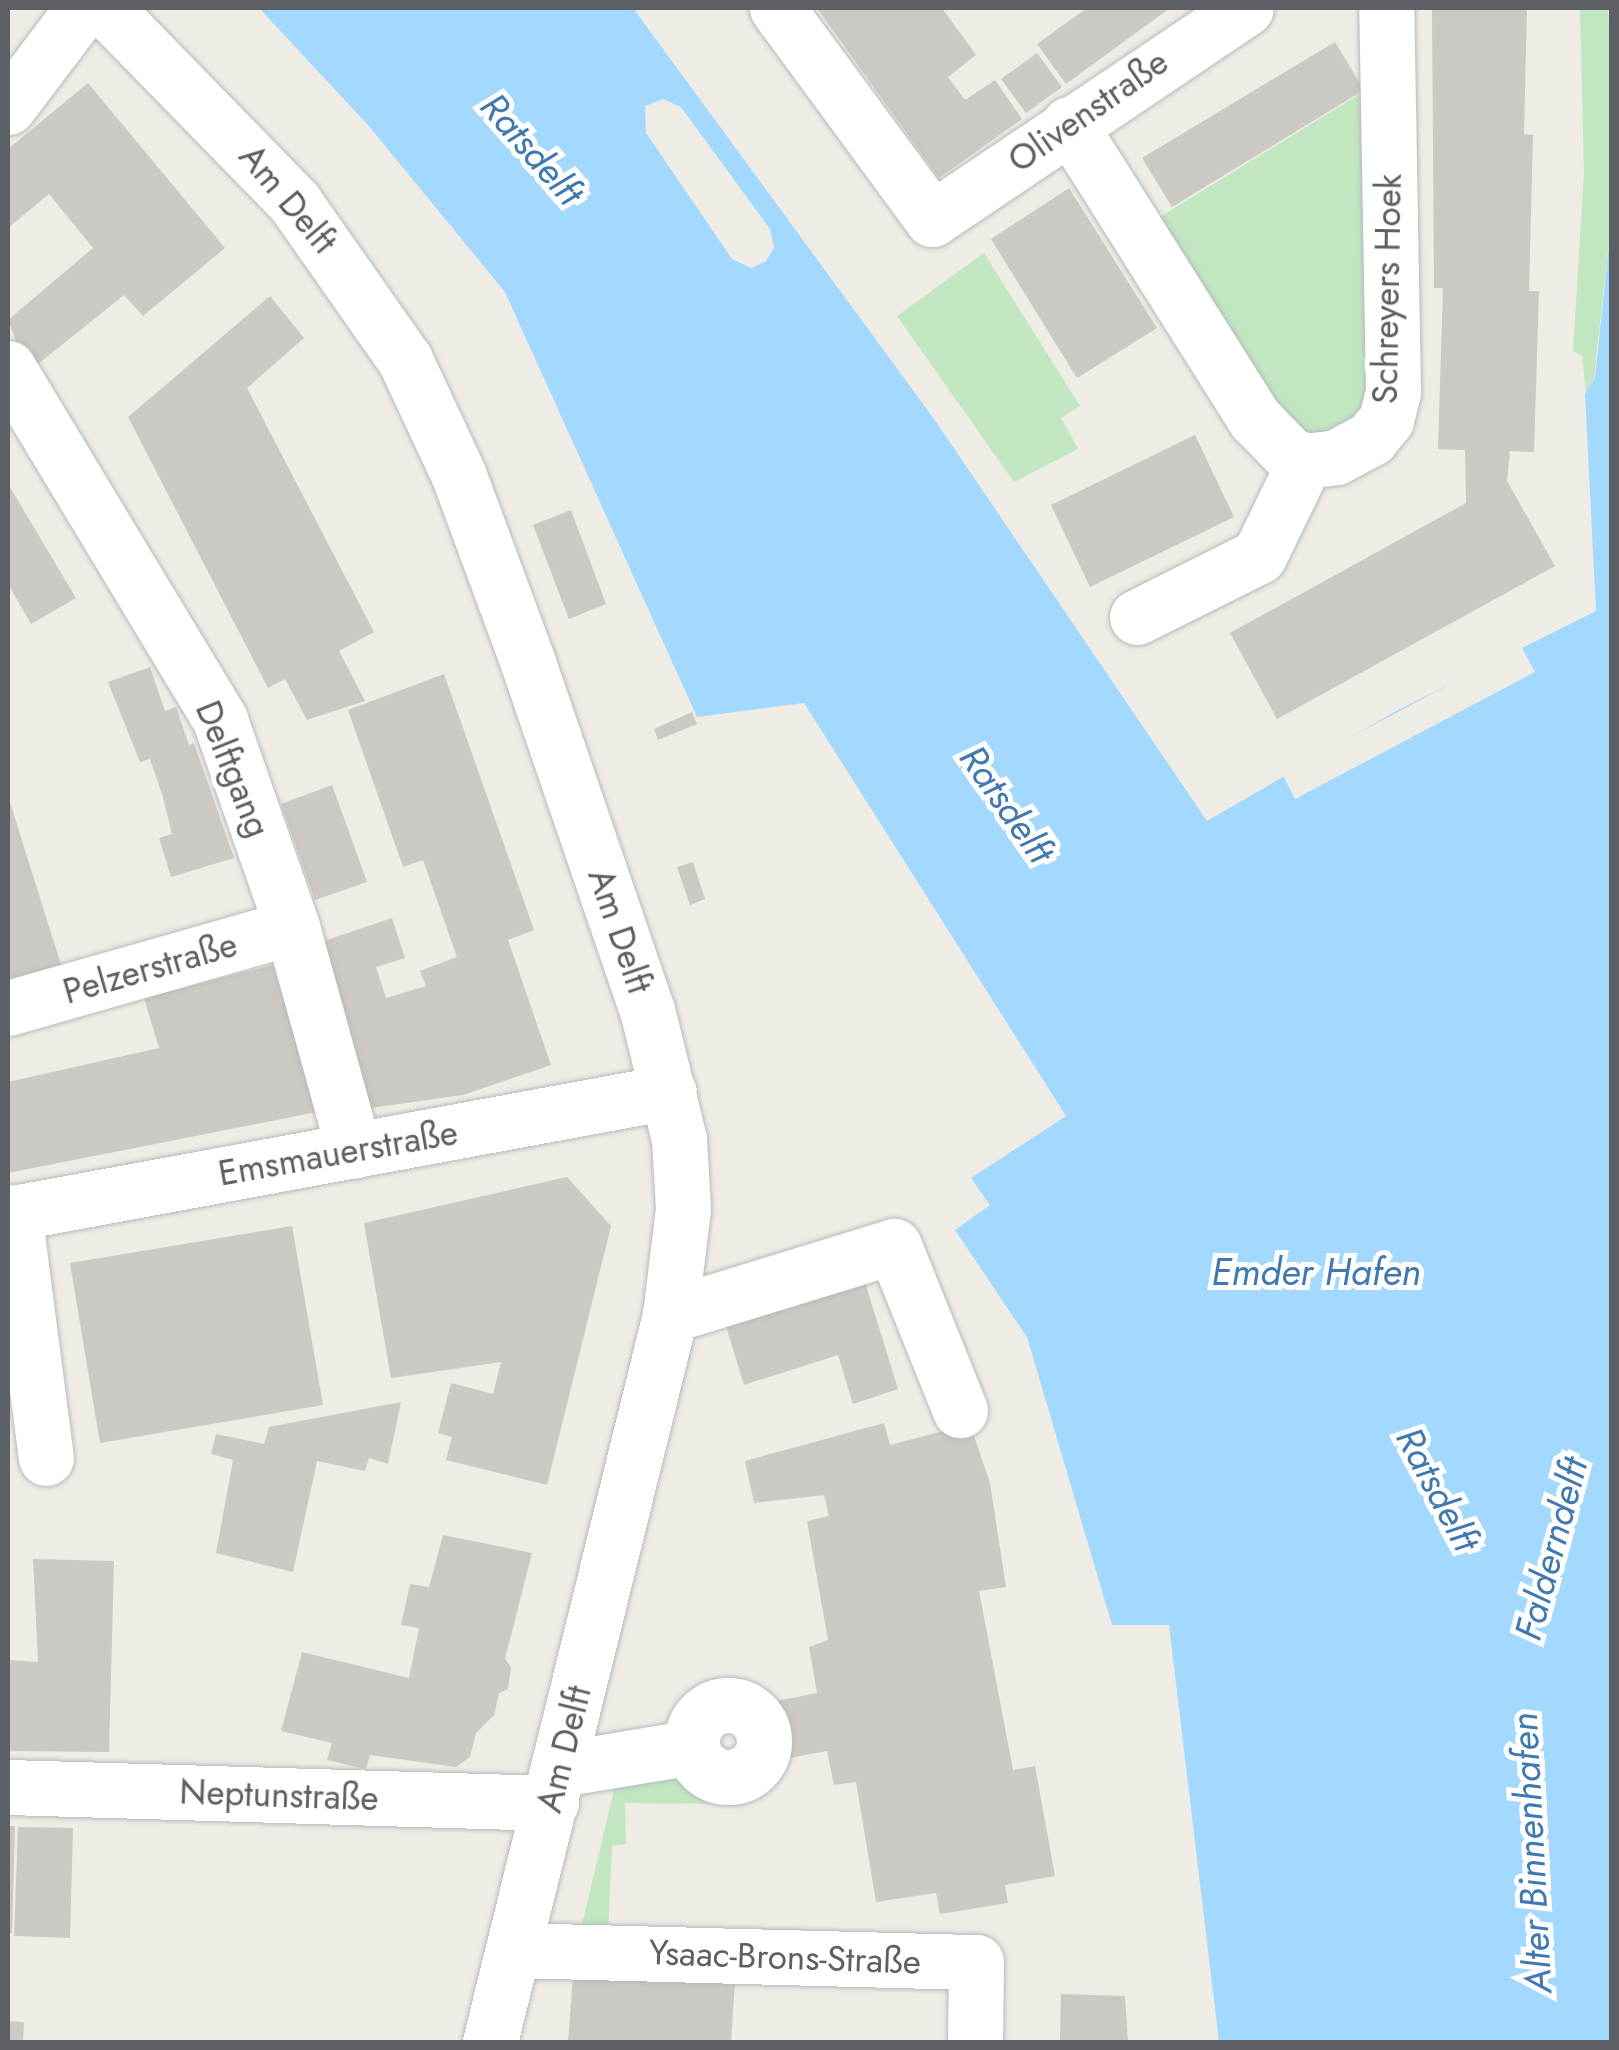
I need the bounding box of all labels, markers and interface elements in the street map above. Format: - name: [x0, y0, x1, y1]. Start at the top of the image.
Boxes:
- street label: Olivenstraße: [1000, 41, 1176, 181]
- water label: Ratsdelft: [471, 84, 593, 214]
- street label: Am Delft: [230, 136, 346, 262]
- street label: Schreyers Hoek: [1364, 173, 1410, 405]
- street label: Delftgang: [187, 695, 279, 843]
- water label: Ratsdelft: [950, 736, 1064, 872]
- street label: Am Delft: [579, 863, 661, 999]
- street label: Pelzerstraße: [58, 923, 242, 1013]
- street label: Emsmauerstraße: [215, 1111, 461, 1195]
- water label: Emder Hafen: [1211, 1249, 1421, 1295]
- water label: Ratsdelft: [1387, 1419, 1489, 1559]
- water label: Falderndelft: [1505, 1453, 1597, 1645]
- street label: Am Delft: [528, 1681, 600, 1817]
- water label: Alter Binnenhafen: [1501, 1711, 1561, 1995]
- street label: Neptunstraße: [179, 1771, 379, 1819]
- street label: Ysaac-Brons-Straße: [648, 1931, 922, 1983]

